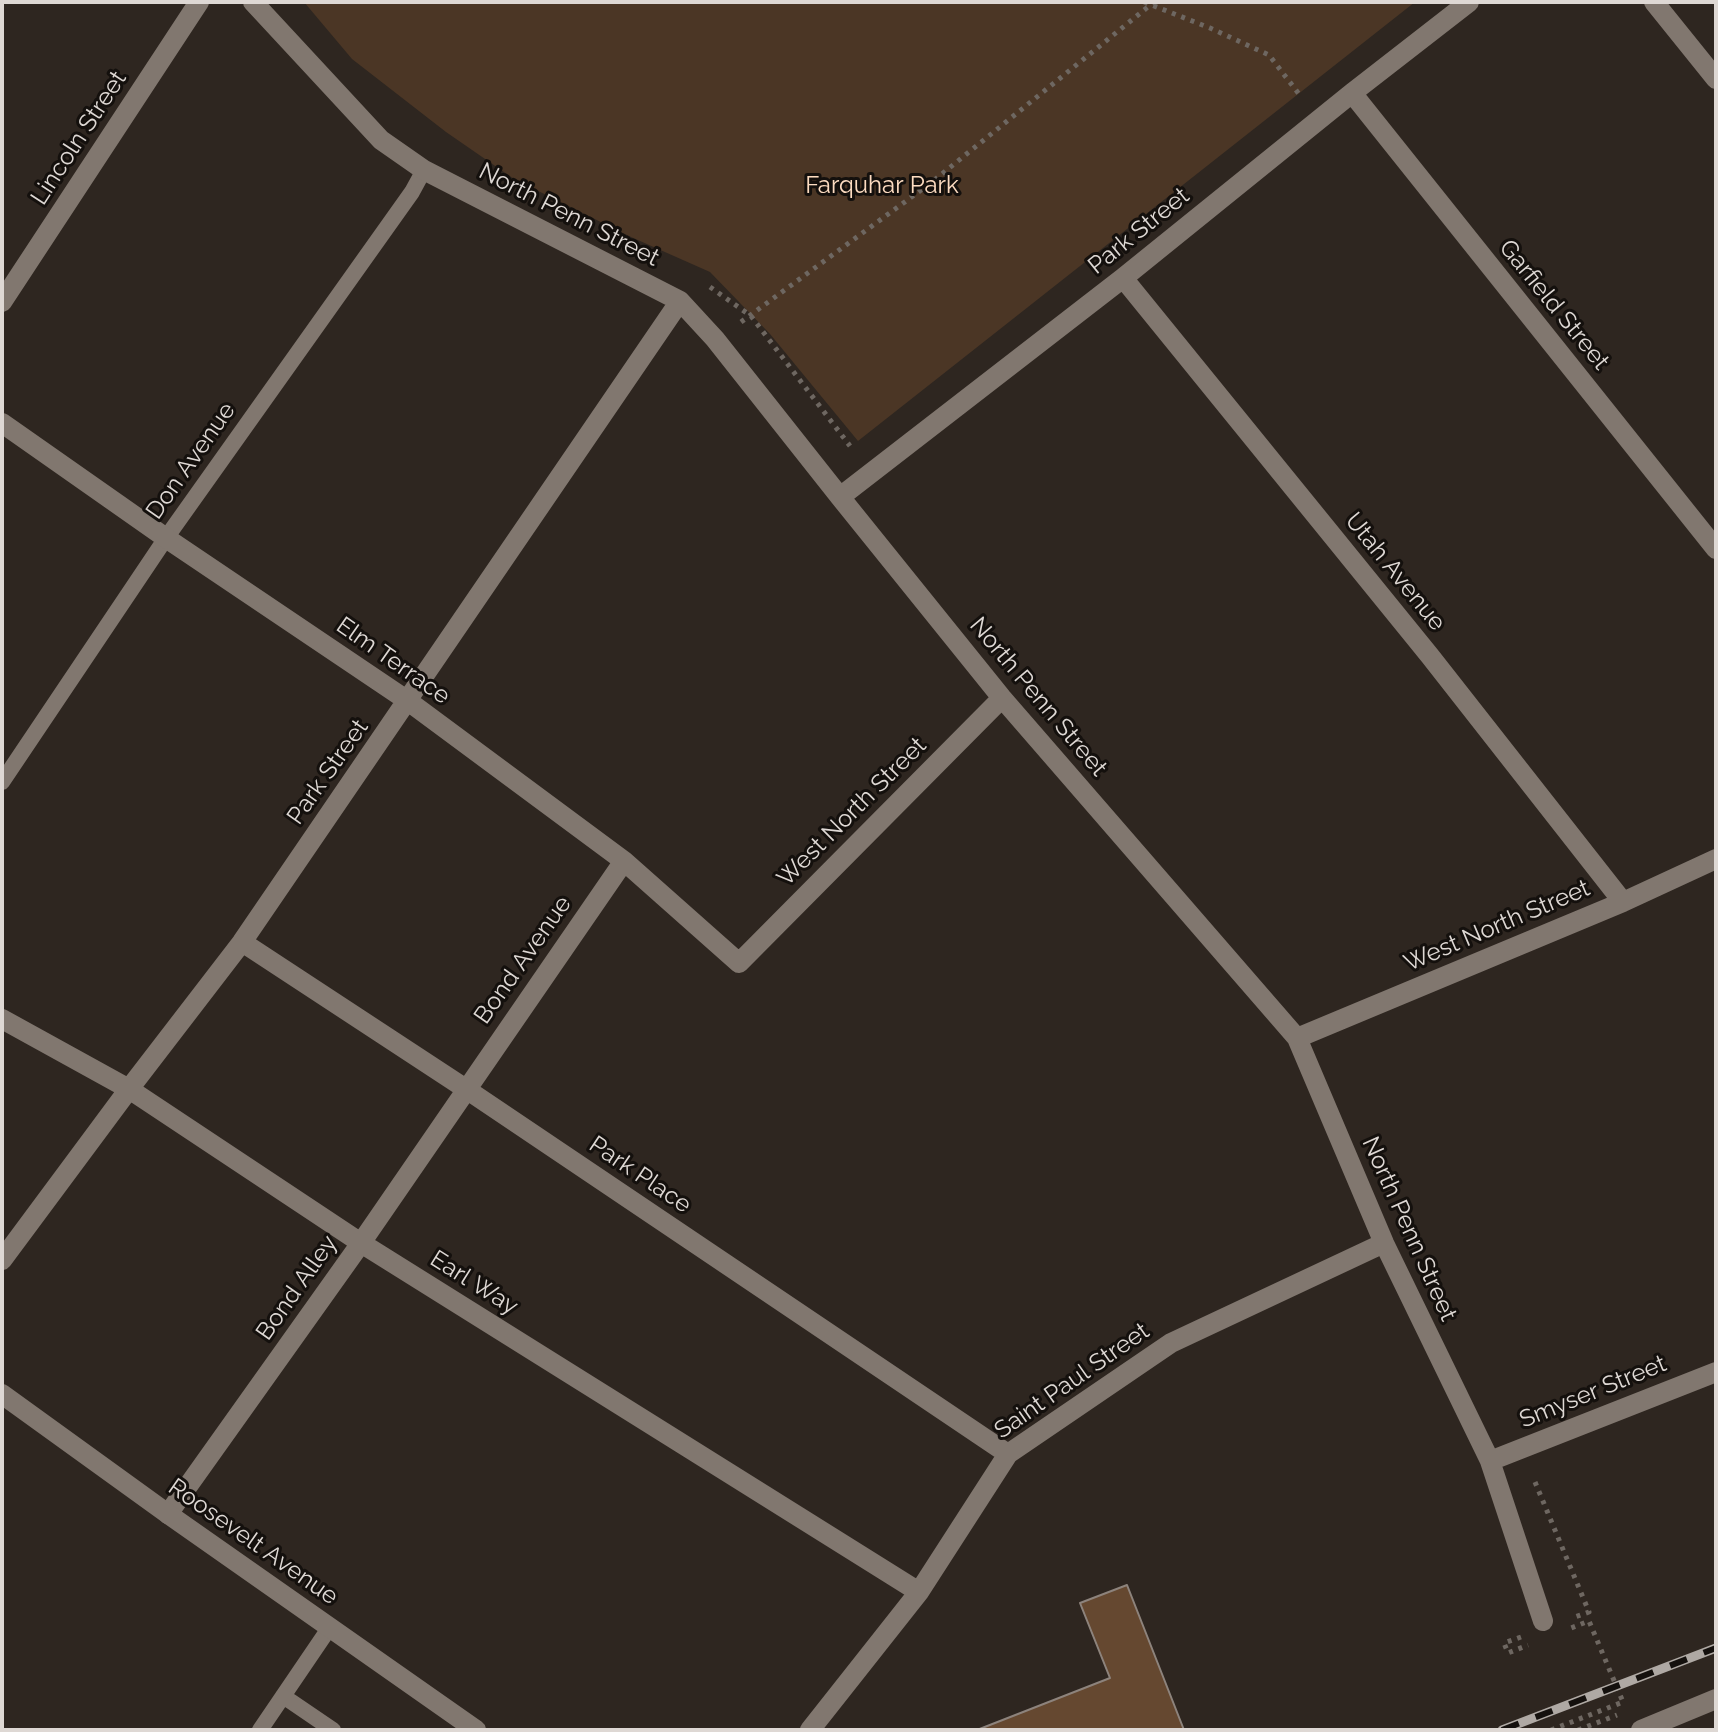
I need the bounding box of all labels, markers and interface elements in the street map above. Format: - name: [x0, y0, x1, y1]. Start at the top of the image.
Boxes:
- street label: Lincoln Street: [25, 66, 133, 210]
- street label: North Penn Street: [474, 157, 664, 273]
- park label: Farquhar Park: [805, 172, 959, 200]
- street label: Park Street: [1083, 182, 1195, 280]
- street label: Garfield Street: [1493, 234, 1615, 376]
- street label: Don Avenue: [140, 397, 242, 525]
- street label: Utah Avenue: [1339, 507, 1451, 637]
- street label: Elm Terrace: [331, 611, 455, 711]
- street label: North Penn Street: [963, 612, 1113, 782]
- street label: Park Street: [281, 714, 375, 830]
- street label: West North Street: [771, 731, 933, 893]
- street label: West North Street: [1400, 874, 1594, 978]
- street label: Bond Avenue: [468, 891, 578, 1029]
- street label: Park Place: [584, 1130, 696, 1220]
- street label: North Penn Street: [1355, 1132, 1463, 1326]
- street label: Bond Alley: [250, 1230, 344, 1346]
- street label: Earl Way: [425, 1245, 523, 1321]
- street label: Saint Paul Street: [989, 1317, 1155, 1445]
- street label: Smyser Street: [1515, 1349, 1671, 1435]
- street label: Roosevelt Avenue: [163, 1473, 343, 1611]

